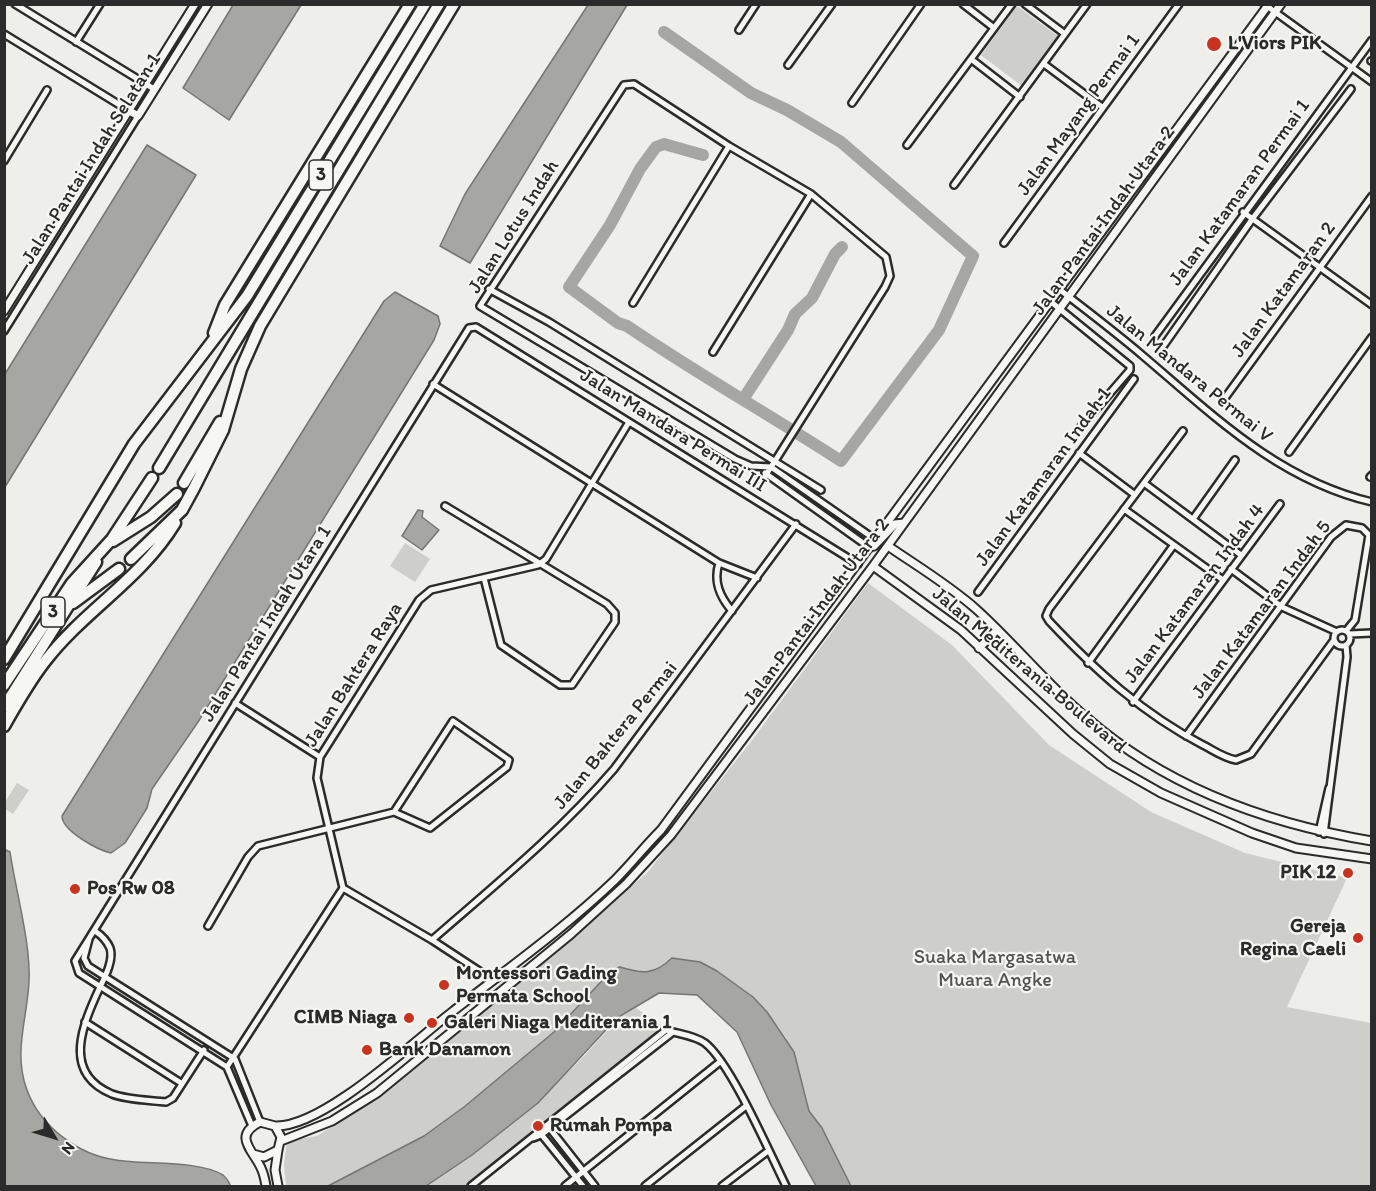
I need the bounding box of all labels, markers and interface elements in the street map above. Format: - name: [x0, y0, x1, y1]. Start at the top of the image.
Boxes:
- street label: Jalan Mayang Permai 1: [1012, 29, 1146, 201]
- place label: L'Viors PIK: [1228, 32, 1322, 56]
- marker: L'Viors PIK: [1205, 35, 1223, 53]
- street label: Jalan Pantai Indah Selatan 1: [17, 49, 167, 269]
- street label: Jalan Katamaran Permai 1: [1164, 95, 1316, 291]
- street label: Jalan Pantai Indah Utara 2: [1027, 122, 1181, 320]
- street label: Jalan Lotus Indah: [463, 156, 565, 298]
- road number: 3: [309, 160, 333, 190]
- street label: Jalan Katamaran 2: [1227, 217, 1341, 363]
- street label: Jalan Mandara Permai V: [1101, 300, 1277, 448]
- street label: Jalan Mandara Permai III: [575, 364, 771, 498]
- street label: Jalan Katamaran Indah 1: [971, 383, 1117, 571]
- street label: Jalan Katamaran Indah 4: [1120, 500, 1270, 688]
- street label: Jalan Pantai Indah Utara 2: [739, 514, 895, 710]
- street label: Jalan Katamaran Indah 5: [1187, 516, 1337, 704]
- street label: Jalan Pantai Indah Utara 1: [197, 521, 337, 727]
- street label: Jalan Mediterania Boulevard: [927, 583, 1131, 759]
- road number: 3: [41, 597, 65, 627]
- street label: Jalan Bahtera Raya: [300, 598, 408, 752]
- street label: Jalan Bahtera Permai: [549, 657, 683, 815]
- place label: PIK 12: [1280, 861, 1336, 885]
- marker: PIK 12: [1341, 866, 1355, 880]
- place label: Pos Rw 08: [87, 877, 175, 901]
- marker: Pos Rw 08: [68, 882, 82, 896]
- place label: Gereja Regina Caeli: [1240, 915, 1346, 962]
- marker: Gereja Regina Caeli: [1351, 931, 1365, 945]
- park label: Suaka Margasatwa Muara Angke: [914, 946, 1076, 993]
- place label: Montessori Gading Permata School: [456, 962, 617, 1009]
- marker: Montessori Gading Permata School: [437, 978, 451, 992]
- place label: CIMB Niaga: [294, 1006, 397, 1030]
- marker: CIMB Niaga: [402, 1011, 416, 1025]
- place label: Galeri Niaga Mediterania 1: [444, 1011, 672, 1035]
- marker: Galeri Niaga Mediterania 1: [425, 1016, 439, 1030]
- place label: Bank Danamon: [379, 1038, 511, 1062]
- marker: Bank Danamon: [360, 1043, 374, 1057]
- north arrow: [24, 1107, 84, 1167]
- place label: Rumah Pompa: [550, 1114, 672, 1138]
- marker: Rumah Pompa: [531, 1119, 545, 1133]
- text: N: [58, 1138, 79, 1158]

